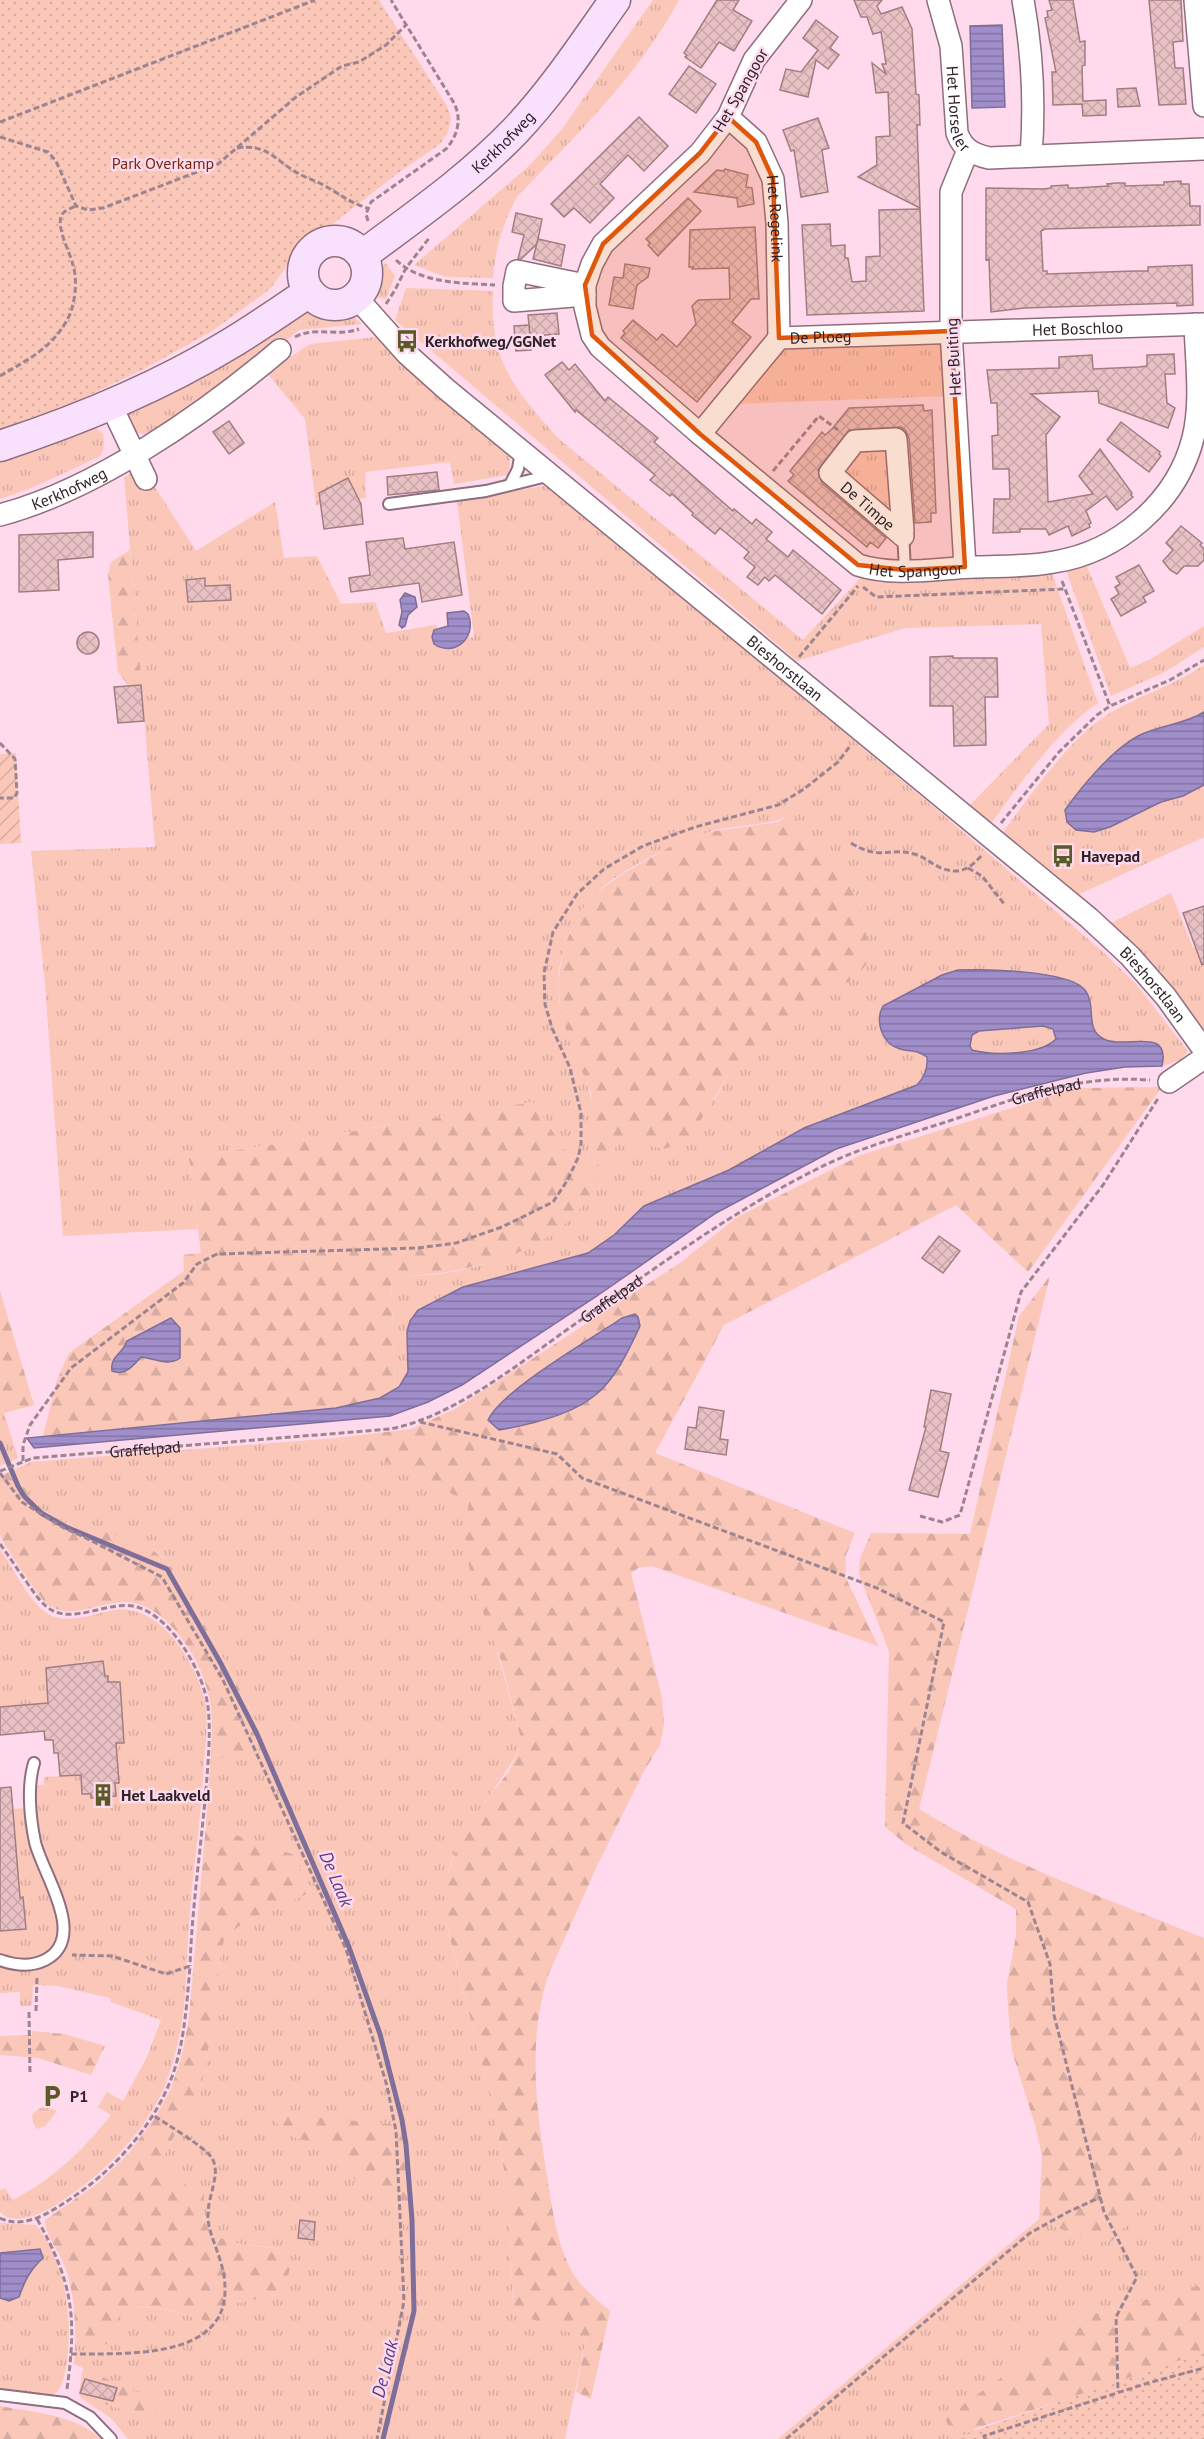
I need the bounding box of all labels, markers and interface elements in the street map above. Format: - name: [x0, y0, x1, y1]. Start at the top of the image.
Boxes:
- street label: Het Spangoor: [708, 44, 772, 136]
- street label: Het Horseler: [942, 65, 975, 157]
- street label: Kerkhofweg: [467, 107, 539, 177]
- park label: Park Overkamp: [112, 153, 214, 173]
- street label: Het Regelink: [763, 174, 788, 263]
- street label: Het Boschloo: [1032, 317, 1123, 340]
- street label: Het Buiting: [941, 318, 965, 396]
- street label: De Ploeg: [790, 326, 852, 348]
- bus stop icon: Kerkhofweg/GGNet: [394, 328, 420, 354]
- place label: Kerkhofweg/GGNet: [425, 331, 557, 351]
- street label: Kerkhofweg: [29, 463, 110, 514]
- street label: De Timpe: [837, 477, 899, 535]
- street label: Het Spangoor: [868, 558, 964, 581]
- street label: Bieshorstlaan: [743, 631, 827, 705]
- bus stop icon: Havepad: [1050, 843, 1076, 869]
- place label: Havepad: [1081, 846, 1140, 866]
- street label: Bieshorstlaan: [1116, 942, 1191, 1026]
- street label: Graffelpad: [1009, 1073, 1082, 1109]
- street label: Graffelpad: [576, 1270, 646, 1327]
- street label: Graffelpad: [109, 1436, 181, 1462]
- building icon: Het Laakveld: [90, 1782, 116, 1808]
- place label: Het Laakveld: [121, 1785, 210, 1805]
- water label: De Laak: [315, 1848, 359, 1911]
- parking icon: P1: [39, 2083, 65, 2109]
- place label: P1: [70, 2086, 88, 2106]
- water label: De Laak: [366, 2337, 403, 2400]

